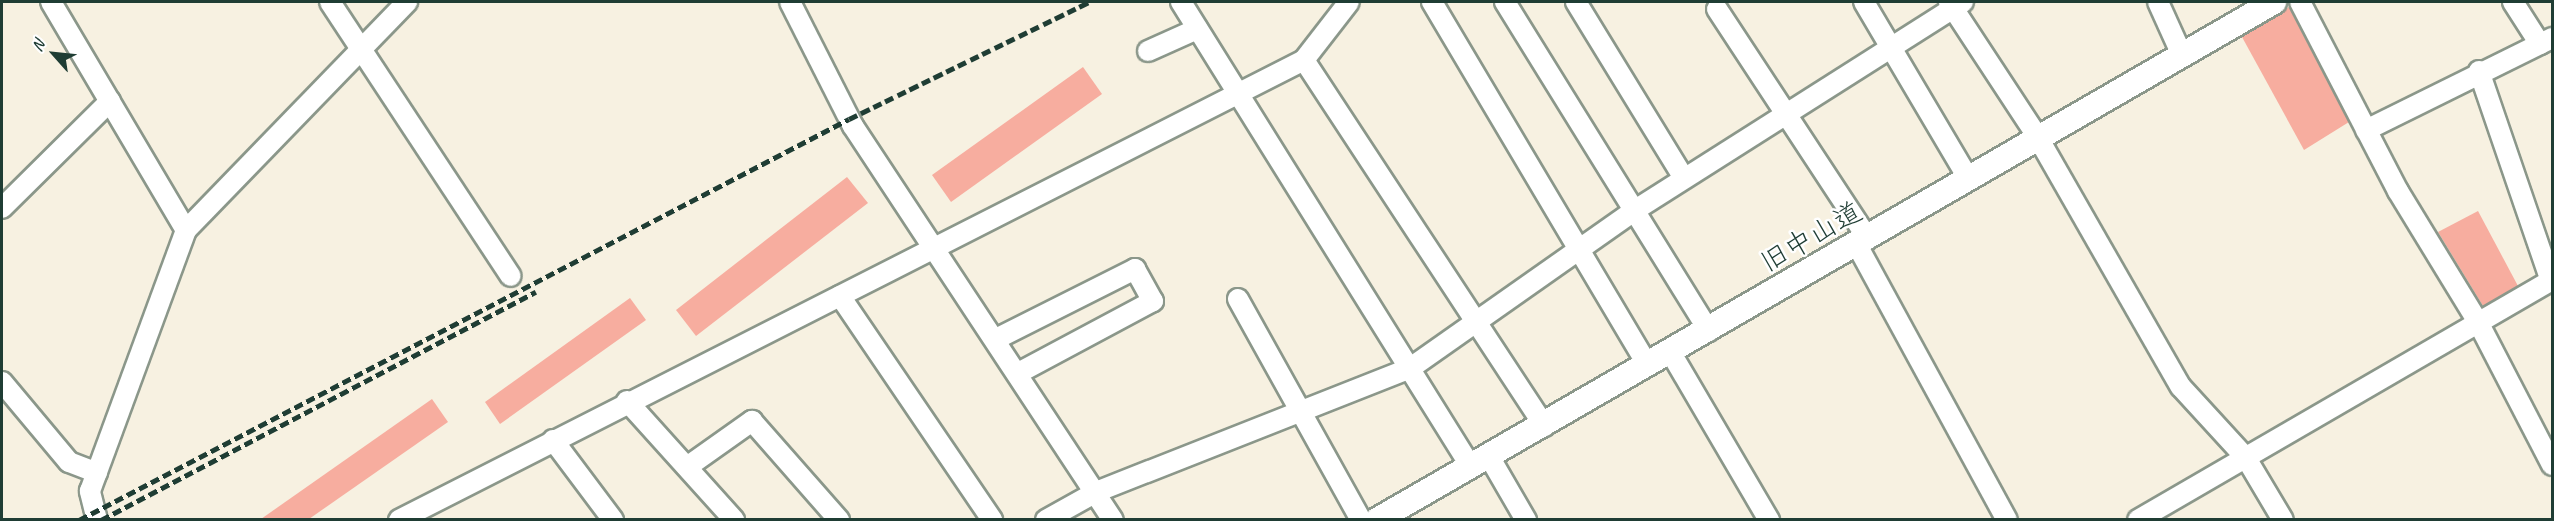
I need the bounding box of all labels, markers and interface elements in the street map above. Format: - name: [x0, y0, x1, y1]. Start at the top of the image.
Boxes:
- north arrow: [24, 24, 84, 84]
- text: N: [27, 37, 49, 55]
- street label: 旧中山道: [1754, 194, 1868, 280]

